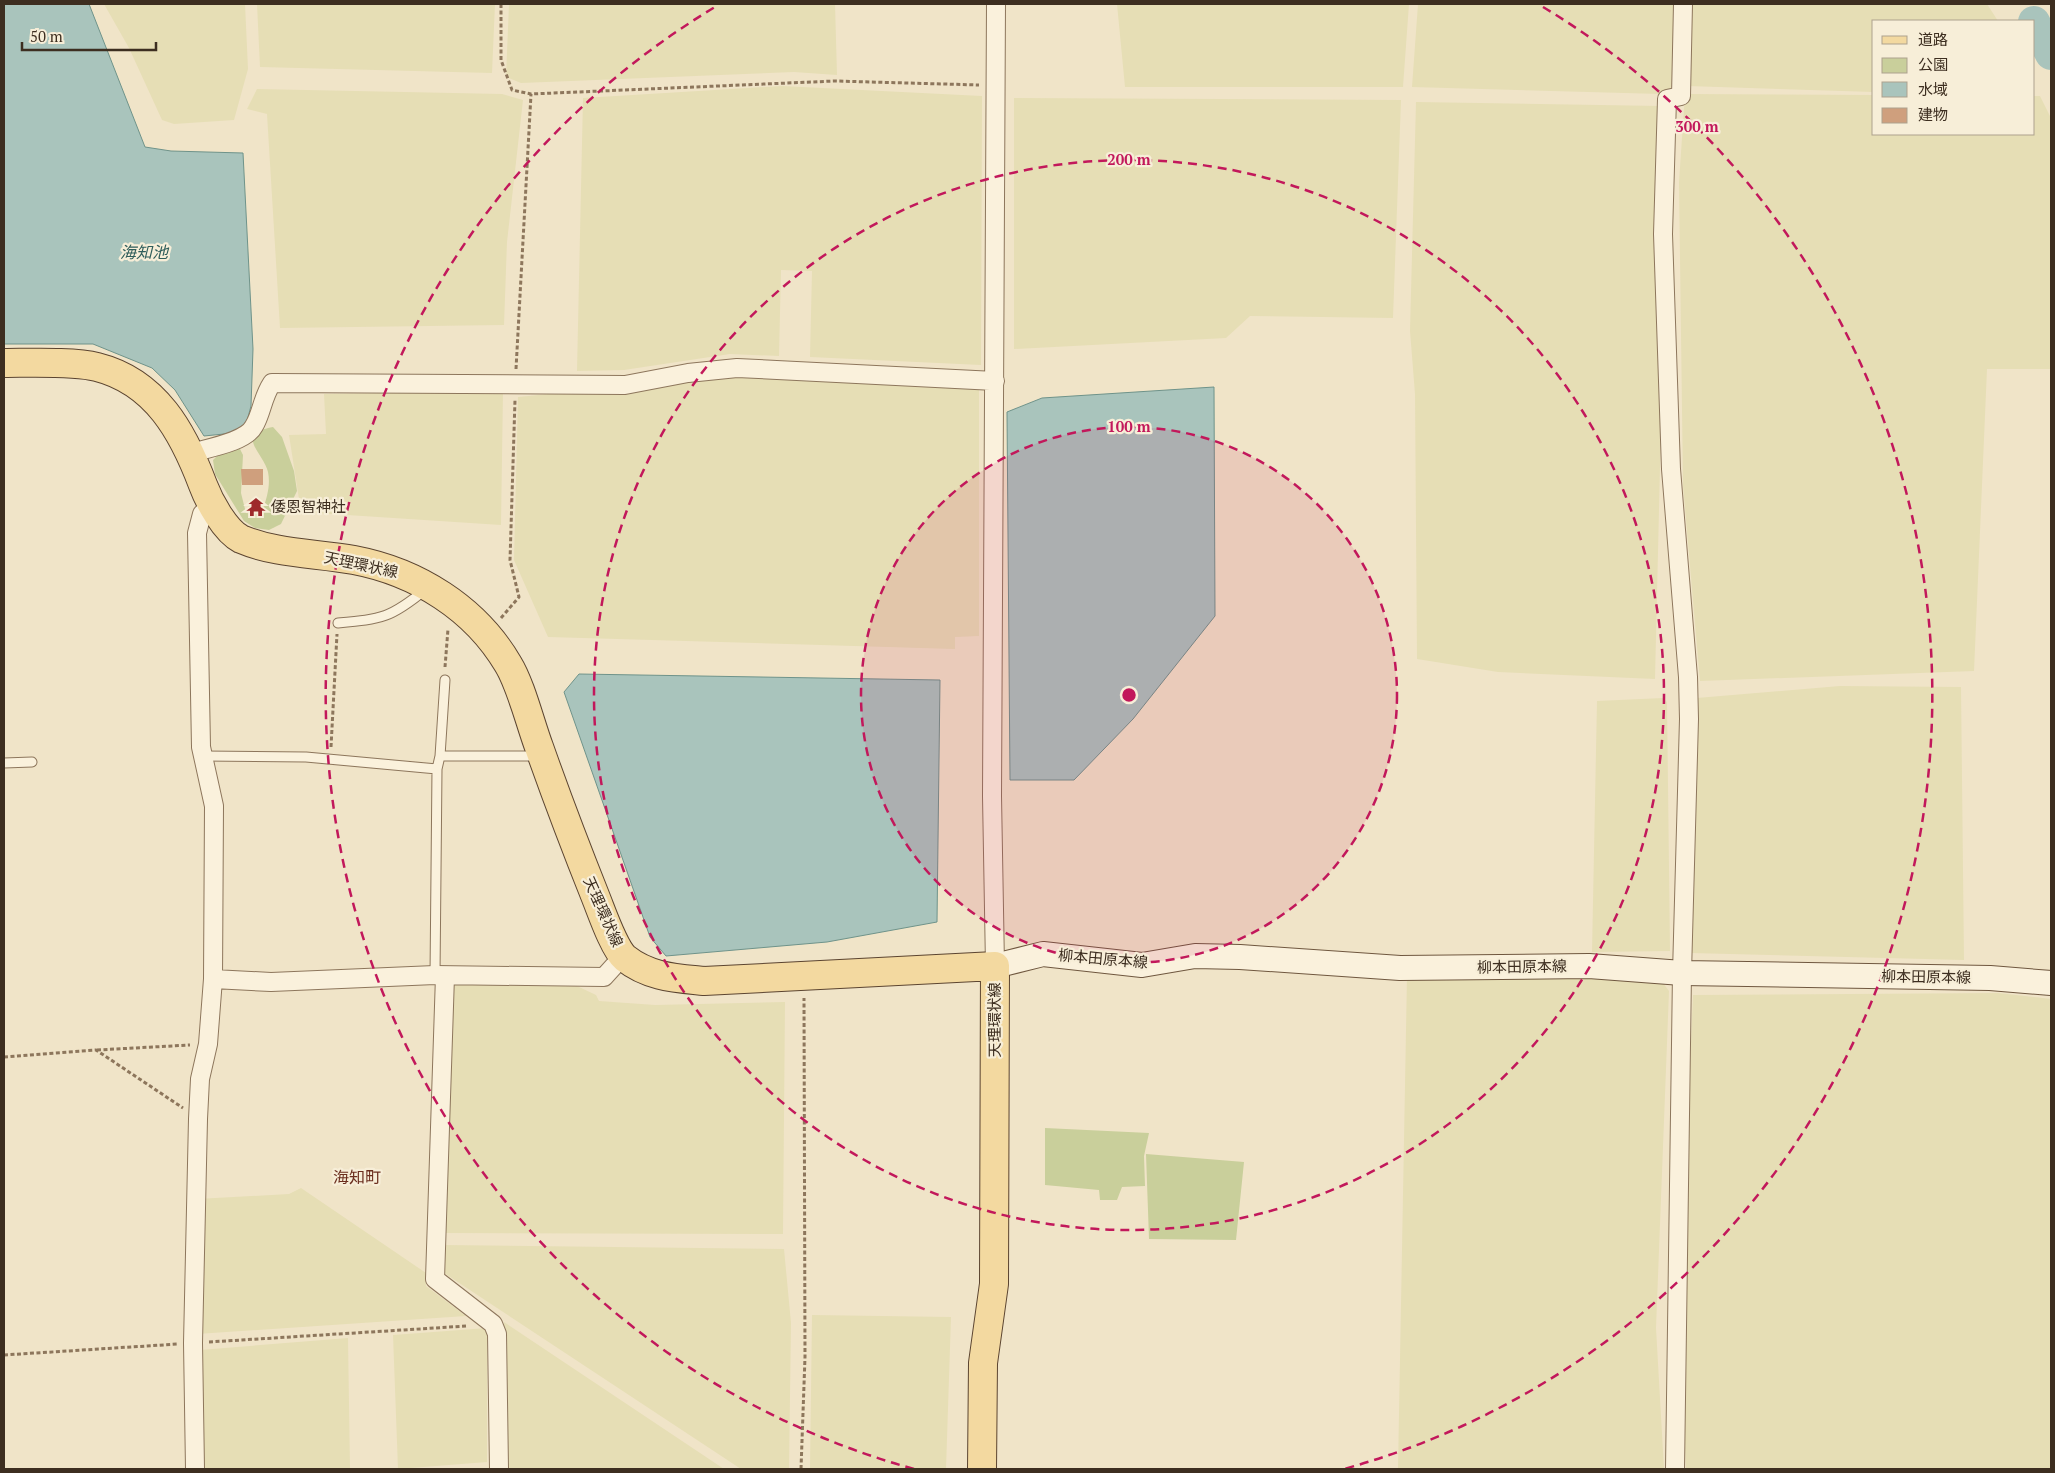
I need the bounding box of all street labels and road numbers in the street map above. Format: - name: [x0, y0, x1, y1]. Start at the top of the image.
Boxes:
- street label: 天理環状線: [322, 546, 400, 582]
- street label: 天理環状線: [580, 873, 628, 950]
- street label: 柳本田原本線: [1057, 944, 1149, 972]
- street label: 柳本田原本線: [1477, 955, 1567, 977]
- street label: 柳本田原本線: [1881, 965, 1971, 987]
- street label: 天理環状線: [984, 982, 1004, 1058]

